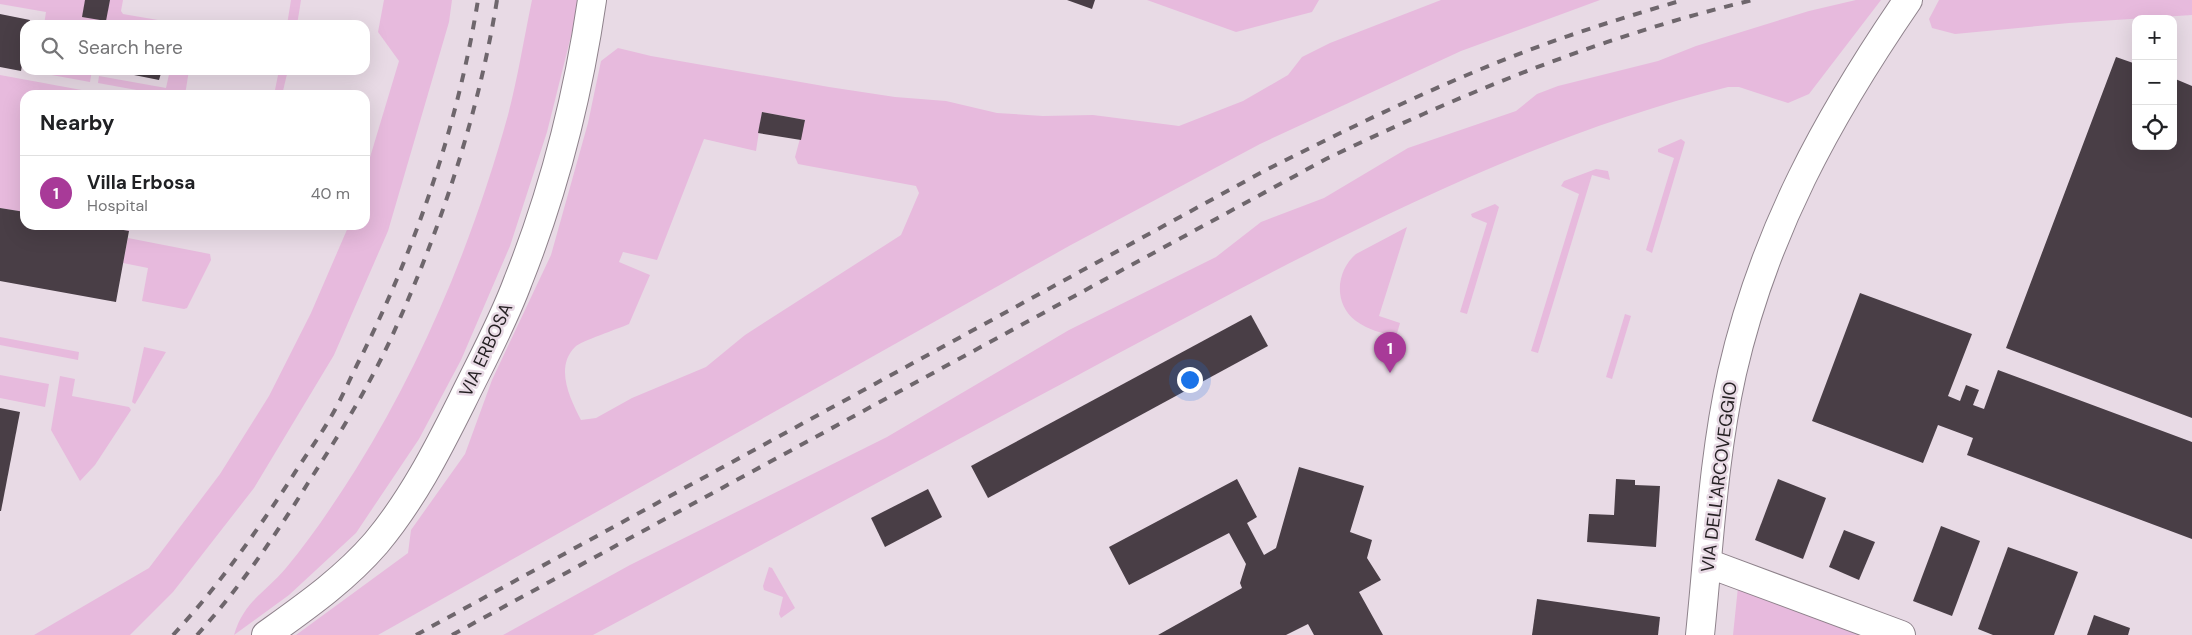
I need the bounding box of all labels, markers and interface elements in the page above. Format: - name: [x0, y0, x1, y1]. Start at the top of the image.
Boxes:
- map controls: [2132, 15, 2177, 150]
- button: +: [2132, 15, 2177, 60]
- search box: [20, 20, 370, 75]
- icon: search: [38, 34, 66, 62]
- text: Search here: [78, 35, 183, 60]
- button: −: [2132, 60, 2177, 105]
- button: locate: [2132, 105, 2177, 150]
- text: Nearby: [40, 109, 114, 137]
- text: Villa Erbosa: [87, 170, 196, 195]
- text: 1: [53, 183, 59, 204]
- text: 40 m: [311, 183, 350, 204]
- text: Hospital: [87, 195, 148, 216]
- street label: VIA ERBOSA: [454, 299, 518, 401]
- pin: 1: [1374, 332, 1406, 373]
- your location: [1177, 367, 1203, 393]
- street label: VIA DELL'ARCOVEGGIO: [1695, 380, 1743, 574]

